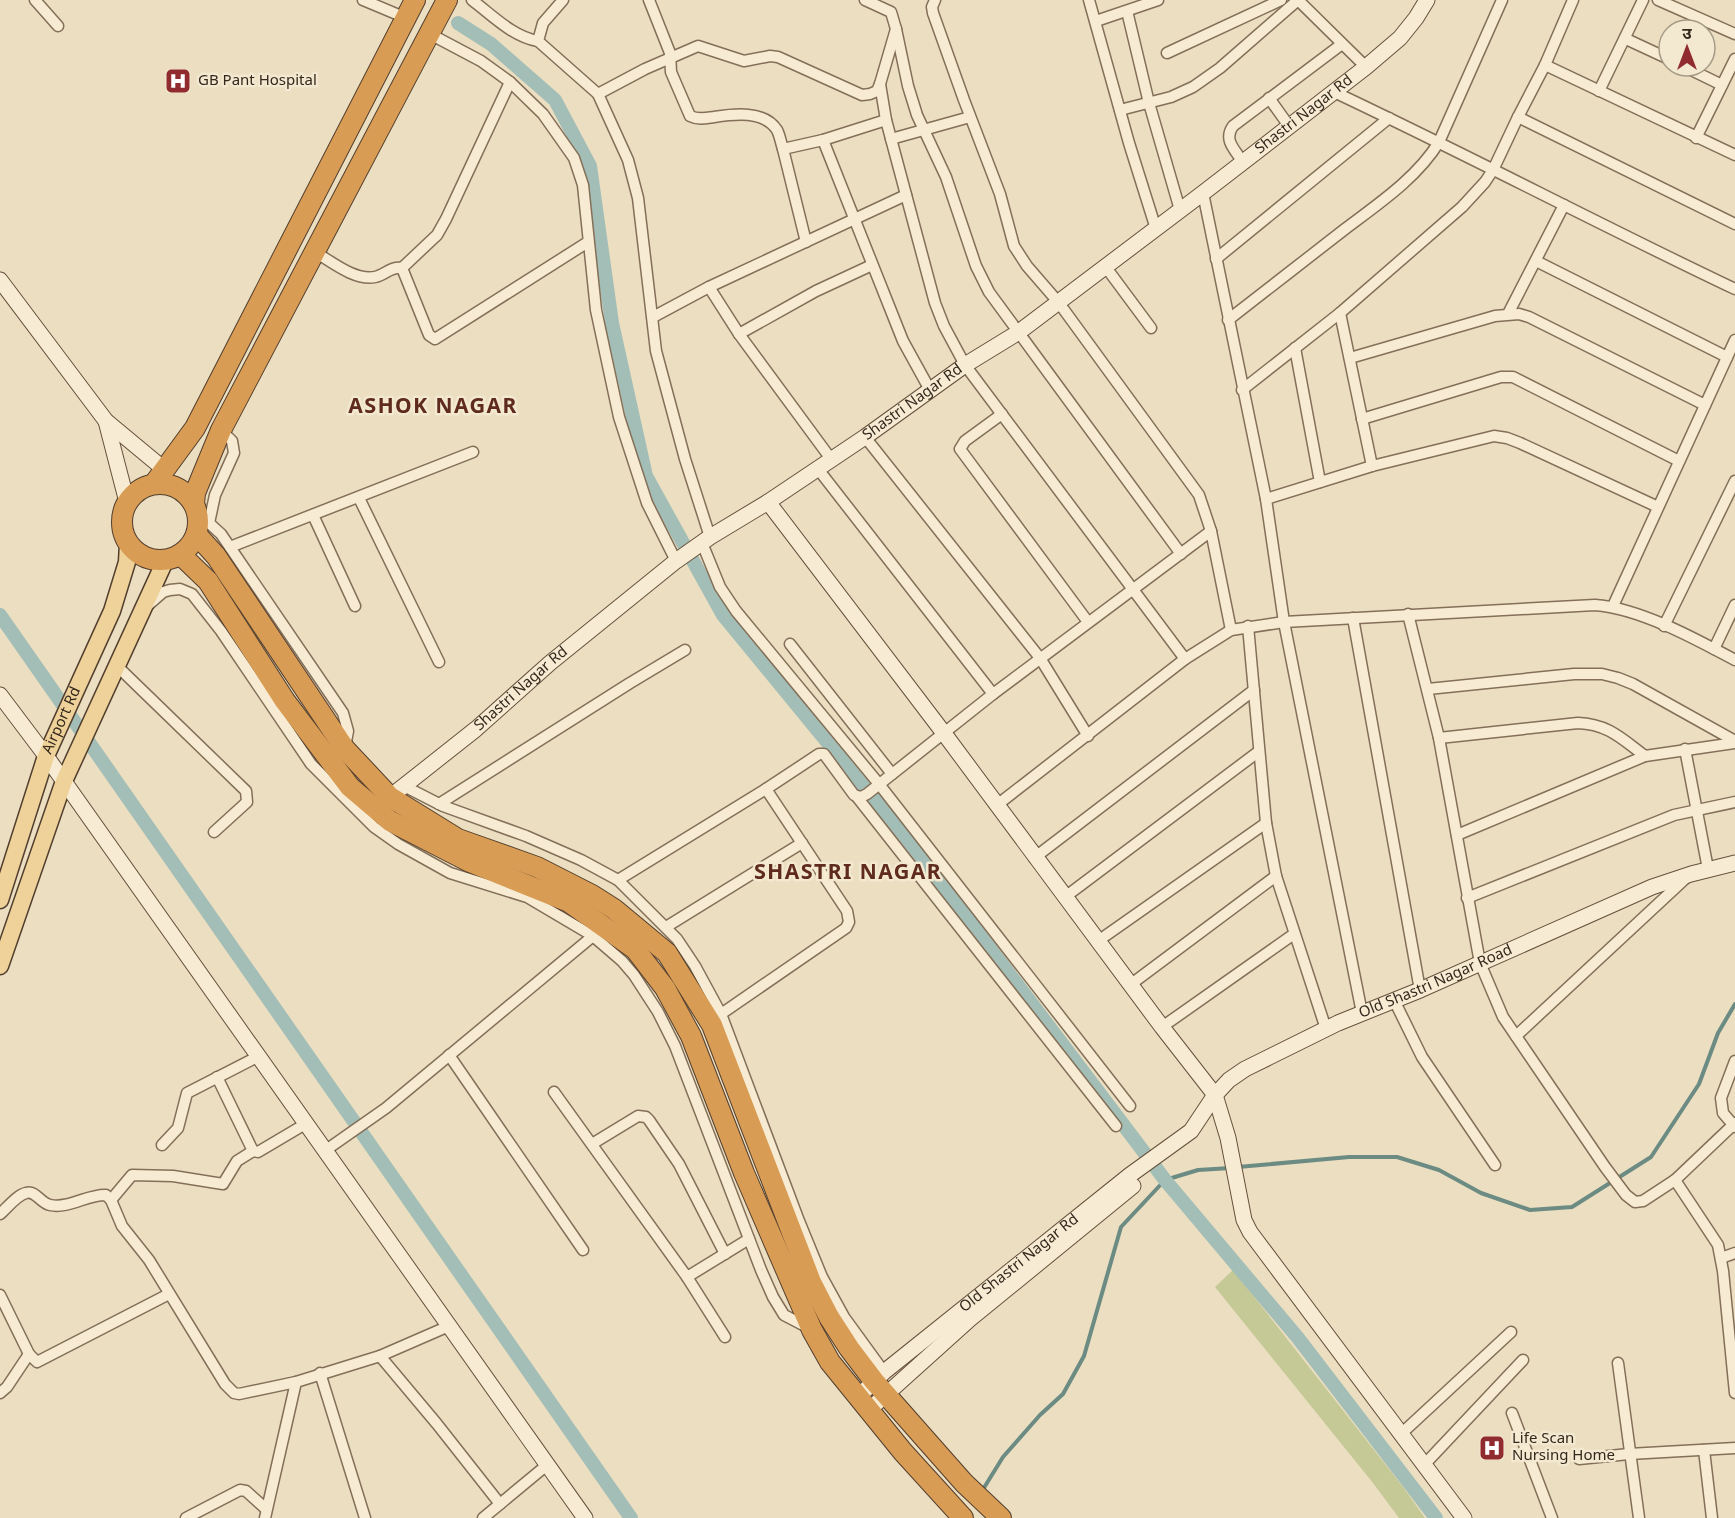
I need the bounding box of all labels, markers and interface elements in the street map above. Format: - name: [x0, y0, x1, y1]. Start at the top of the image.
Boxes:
- north arrow: [1657, 18, 1717, 78]
- text: उ: [1682, 25, 1692, 46]
- hospital icon: GB Pant Hospital: [163, 66, 193, 96]
- street label: Shastri Nagar Rd: [1251, 71, 1357, 159]
- place label: GB Pant Hospital: [198, 72, 317, 91]
- street label: Shastri Nagar Rd: [859, 360, 967, 445]
- district label: ASHOK NAGAR: [348, 394, 518, 422]
- street label: Shastri Nagar Rd: [470, 643, 572, 735]
- street label: Airport Rd: [39, 684, 86, 757]
- district label: SHASTRI NAGAR: [754, 860, 942, 888]
- street label: Old Shastri Nagar Road: [1356, 941, 1515, 1023]
- street label: Old Shastri Nagar Rd: [956, 1210, 1083, 1317]
- place label: Life Scan Nursing Home: [1512, 1430, 1615, 1466]
- hospital icon: Life Scan Nursing Home: [1477, 1433, 1507, 1463]

